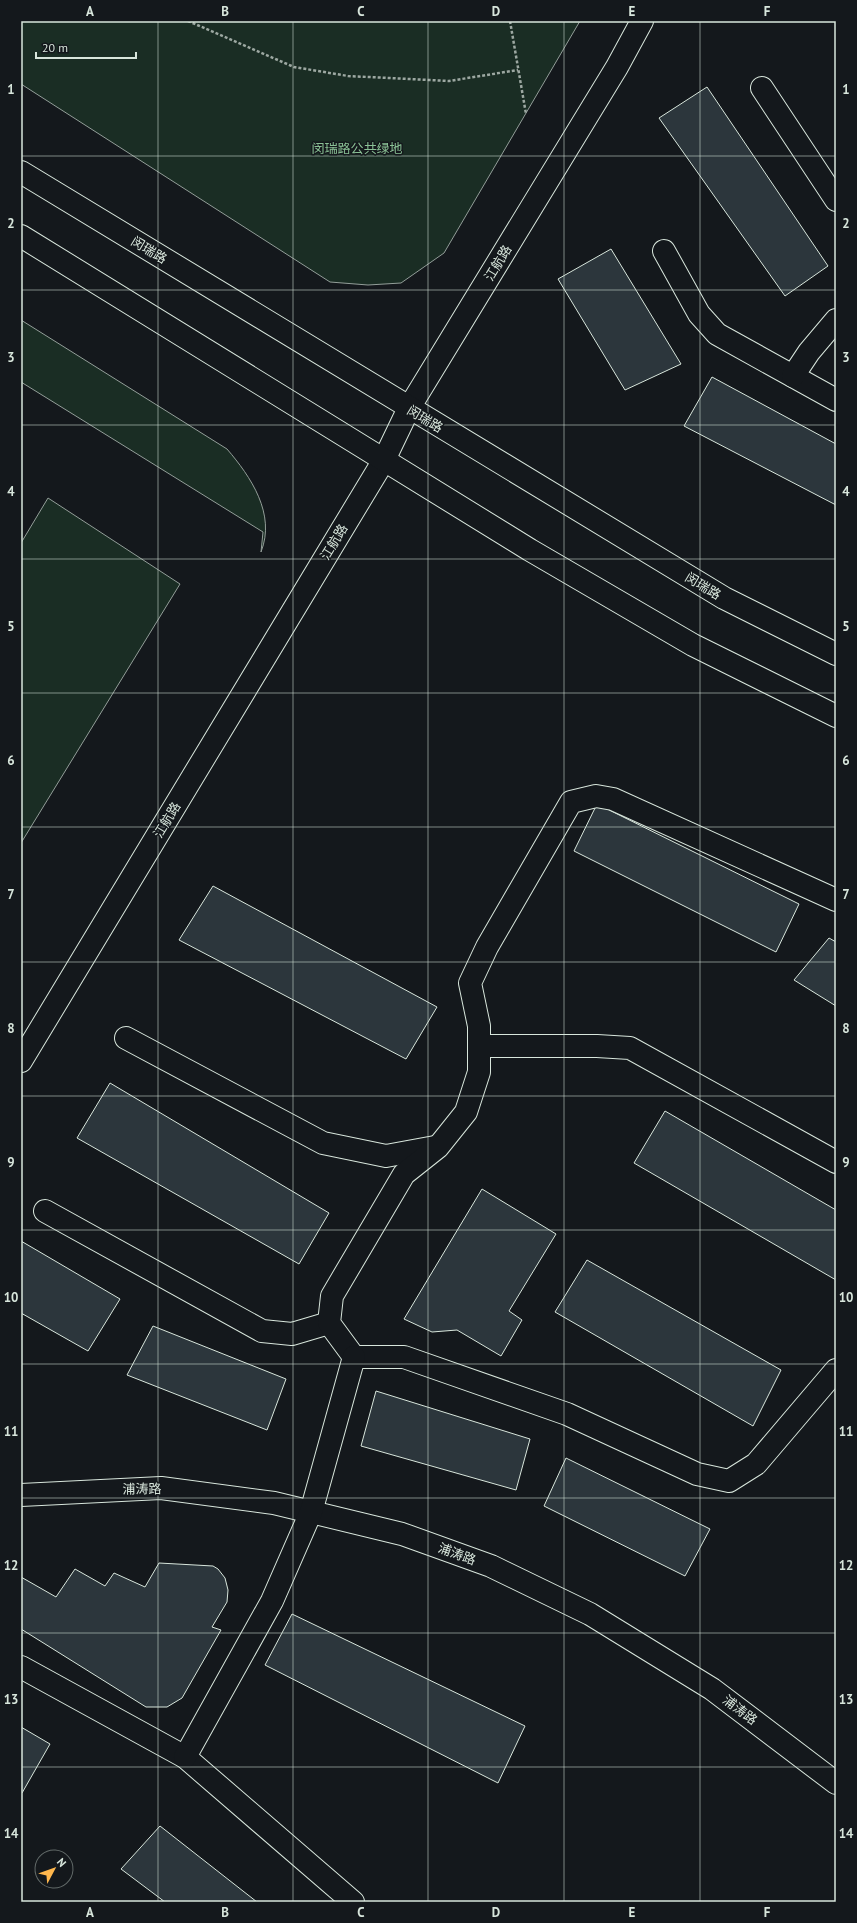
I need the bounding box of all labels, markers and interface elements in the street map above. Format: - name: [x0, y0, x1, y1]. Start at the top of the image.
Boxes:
- text: A: [86, 3, 94, 20]
- text: B: [221, 3, 229, 20]
- text: C: [357, 3, 365, 20]
- text: D: [492, 3, 500, 20]
- text: E: [629, 3, 636, 20]
- text: F: [764, 3, 771, 20]
- scale bar: [36, 34, 136, 60]
- text: 20 m: [42, 40, 68, 55]
- text: 1: [7, 81, 15, 98]
- text: 1: [842, 81, 850, 98]
- park label: 闵瑞路公共绿地: [311, 140, 403, 157]
- text: 2: [7, 215, 15, 232]
- text: 2: [842, 215, 850, 232]
- street label: 闵瑞路: [128, 233, 170, 267]
- street label: 江航路: [481, 242, 515, 284]
- text: 3: [7, 349, 15, 366]
- text: 3: [842, 349, 850, 366]
- street label: 闵瑞路: [404, 402, 446, 436]
- text: 4: [7, 483, 15, 500]
- text: 4: [842, 483, 850, 500]
- street label: 江航路: [317, 521, 351, 563]
- street label: 闵瑞路: [682, 569, 724, 603]
- text: 5: [7, 618, 15, 635]
- text: 5: [842, 618, 850, 635]
- text: 6: [7, 752, 15, 769]
- text: 6: [842, 752, 850, 769]
- street label: 江航路: [150, 799, 184, 841]
- text: 7: [7, 886, 15, 903]
- text: 7: [842, 886, 850, 903]
- text: 8: [7, 1020, 15, 1037]
- text: 8: [842, 1020, 850, 1037]
- text: 9: [7, 1154, 15, 1171]
- text: 9: [842, 1154, 850, 1171]
- text: 10: [4, 1289, 18, 1306]
- text: 10: [839, 1289, 853, 1306]
- text: 11: [4, 1423, 18, 1440]
- text: 11: [839, 1423, 853, 1440]
- street label: 浦涛路: [122, 1480, 162, 1498]
- street label: 浦涛路: [436, 1539, 478, 1569]
- text: 12: [4, 1557, 18, 1574]
- text: 12: [839, 1557, 853, 1574]
- text: 13: [4, 1691, 18, 1708]
- street label: 浦涛路: [719, 1691, 761, 1729]
- text: 13: [839, 1691, 853, 1708]
- text: 14: [4, 1825, 19, 1842]
- text: 14: [839, 1825, 854, 1842]
- north arrow: [34, 1849, 74, 1889]
- text: N: [54, 1855, 69, 1870]
- text: A: [86, 1904, 94, 1921]
- text: B: [221, 1904, 229, 1921]
- text: C: [357, 1904, 365, 1921]
- text: D: [492, 1904, 500, 1921]
- text: E: [629, 1904, 636, 1921]
- text: F: [764, 1904, 771, 1921]

